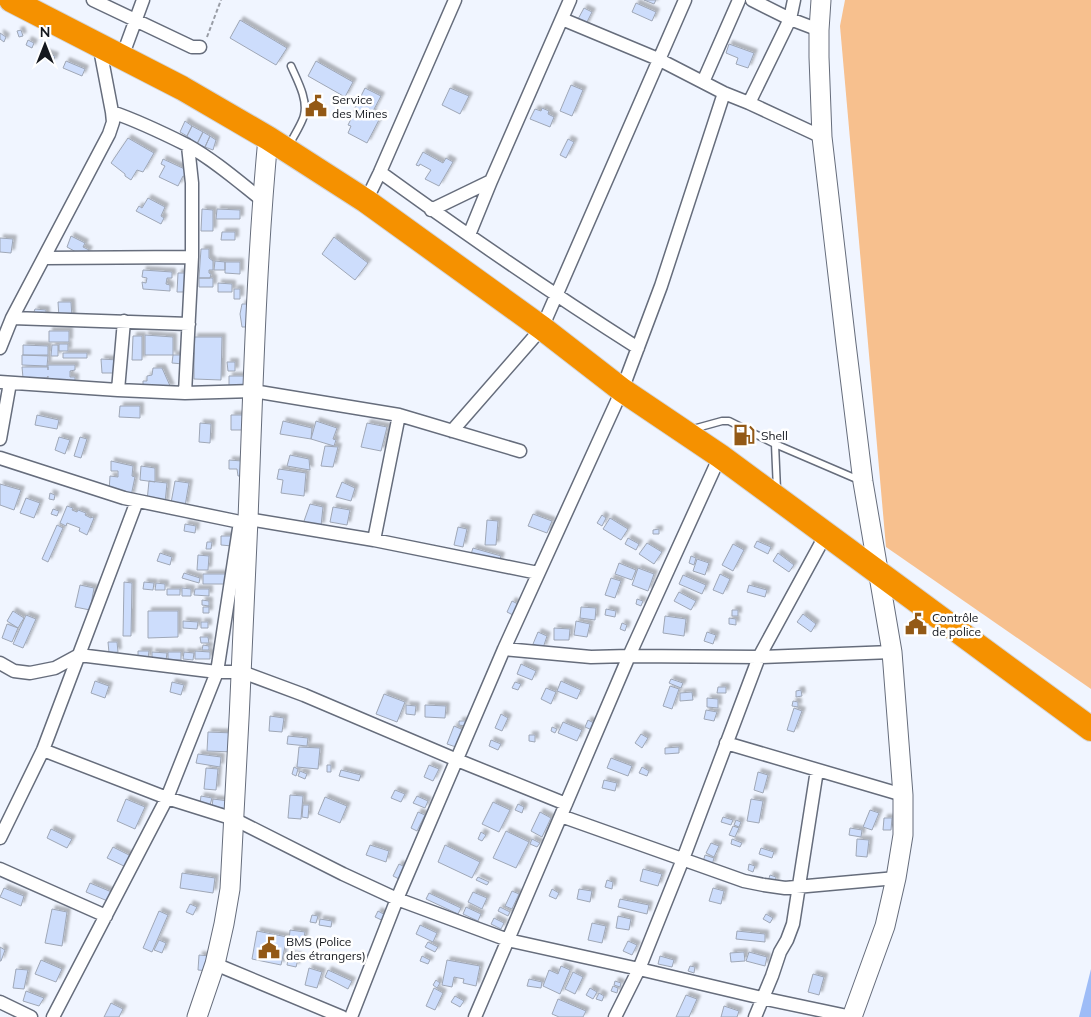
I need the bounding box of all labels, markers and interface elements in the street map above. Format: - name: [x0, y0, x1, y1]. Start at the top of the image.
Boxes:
- north arrow: [20, 20, 70, 70]
- text: N: [40, 23, 50, 41]
- place label: Service des Mines: [332, 92, 388, 121]
- public building icon: Service des Mines: [303, 93, 329, 119]
- fuel station icon: Shell: [731, 422, 757, 448]
- place label: Shell: [761, 428, 788, 443]
- place label: Contrôle de police: [932, 610, 981, 639]
- public building icon: Contrôle de police: [903, 611, 929, 637]
- place label: BMS (Police des étrangers): [286, 934, 366, 963]
- public building icon: BMS (Police des étrangers): [256, 935, 282, 961]

